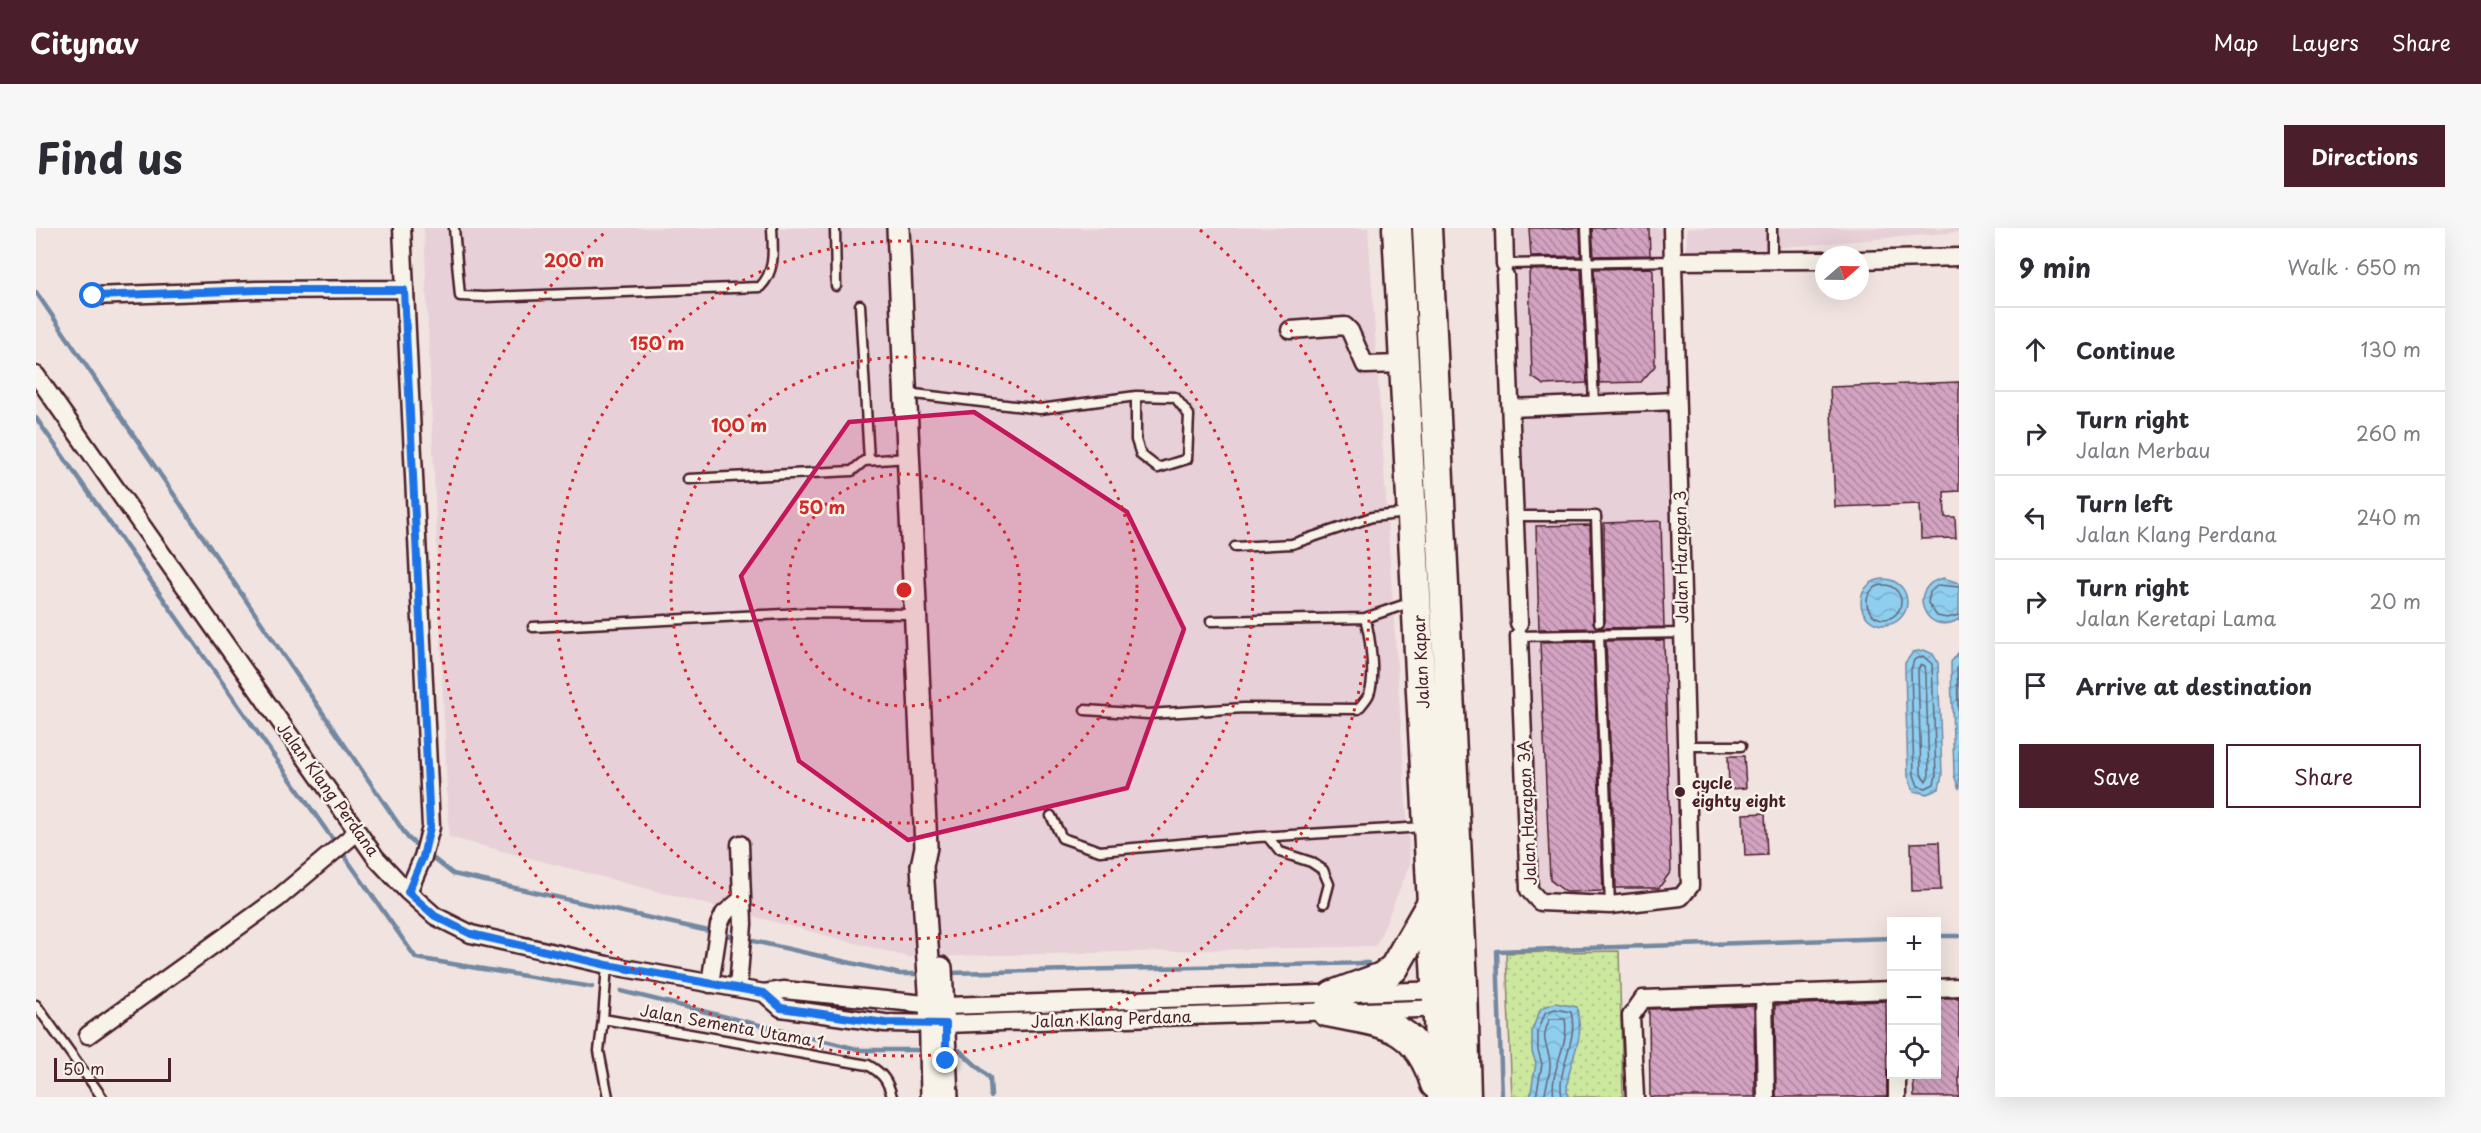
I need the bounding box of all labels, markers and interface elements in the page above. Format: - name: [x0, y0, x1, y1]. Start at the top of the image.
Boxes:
- text: Citynav: [30, 21, 139, 64]
- text: Map: [2214, 26, 2258, 58]
- text: Layers: [2291, 26, 2359, 58]
- text: Share: [2392, 26, 2451, 58]
- text: Find us: [36, 125, 183, 188]
- button: Directions: [2284, 125, 2445, 187]
- text: 200 m: [544, 246, 604, 273]
- north arrow: [1815, 246, 1869, 300]
- text: 9 min: [2019, 248, 2091, 287]
- text: Walk · 650 m: [2287, 252, 2421, 282]
- route start: [79, 282, 105, 308]
- text: 150 m: [630, 329, 684, 356]
- icon: ahead: [2019, 333, 2052, 366]
- text: Continue: [2076, 333, 2175, 366]
- text: 130 m: [2361, 334, 2421, 364]
- text: Turn right: [2076, 402, 2189, 435]
- text: 100 m: [711, 411, 767, 438]
- icon: right: [2019, 417, 2052, 450]
- text: 260 m: [2356, 418, 2421, 448]
- text: Jalan Merbau: [2076, 435, 2211, 465]
- text: Turn left: [2076, 486, 2173, 519]
- street label: Jalan Harapan 3: [1667, 490, 1693, 624]
- text: 50 m: [799, 493, 845, 520]
- icon: left: [2019, 501, 2052, 534]
- text: 240 m: [2356, 502, 2421, 532]
- text: Jalan Klang Perdana: [2076, 519, 2277, 549]
- text: Turn right: [2076, 570, 2189, 603]
- centre of rings: [894, 580, 914, 600]
- icon: right: [2019, 585, 2052, 618]
- text: 20 m: [2369, 586, 2421, 616]
- text: Jalan Keretapi Lama: [2076, 603, 2276, 633]
- street label: Jalan Kapar: [1406, 614, 1434, 710]
- icon: arrive: [2019, 669, 2052, 702]
- text: Arrive at destination: [2076, 669, 2312, 702]
- street label: Jalan Klang Perdana: [272, 716, 386, 861]
- street label: Jalan Harapan 3A: [1510, 740, 1542, 886]
- button: Save: [2019, 744, 2214, 808]
- button: Share: [2226, 744, 2421, 808]
- place label: cycle eighty eight: [1692, 770, 1786, 812]
- marker: cycle eighty eight: [1673, 785, 1687, 799]
- map controls: [1887, 917, 1941, 1079]
- button: +: [1887, 917, 1941, 971]
- button: −: [1887, 971, 1941, 1025]
- street label: Jalan Sementa Utama 1: [638, 997, 826, 1053]
- street label: Jalan Klang Perdana: [1030, 1003, 1192, 1033]
- button: locate: [1887, 1025, 1941, 1079]
- route end: [932, 1047, 958, 1073]
- scale bar: [54, 1055, 171, 1082]
- text: 50 m: [63, 1056, 104, 1080]

